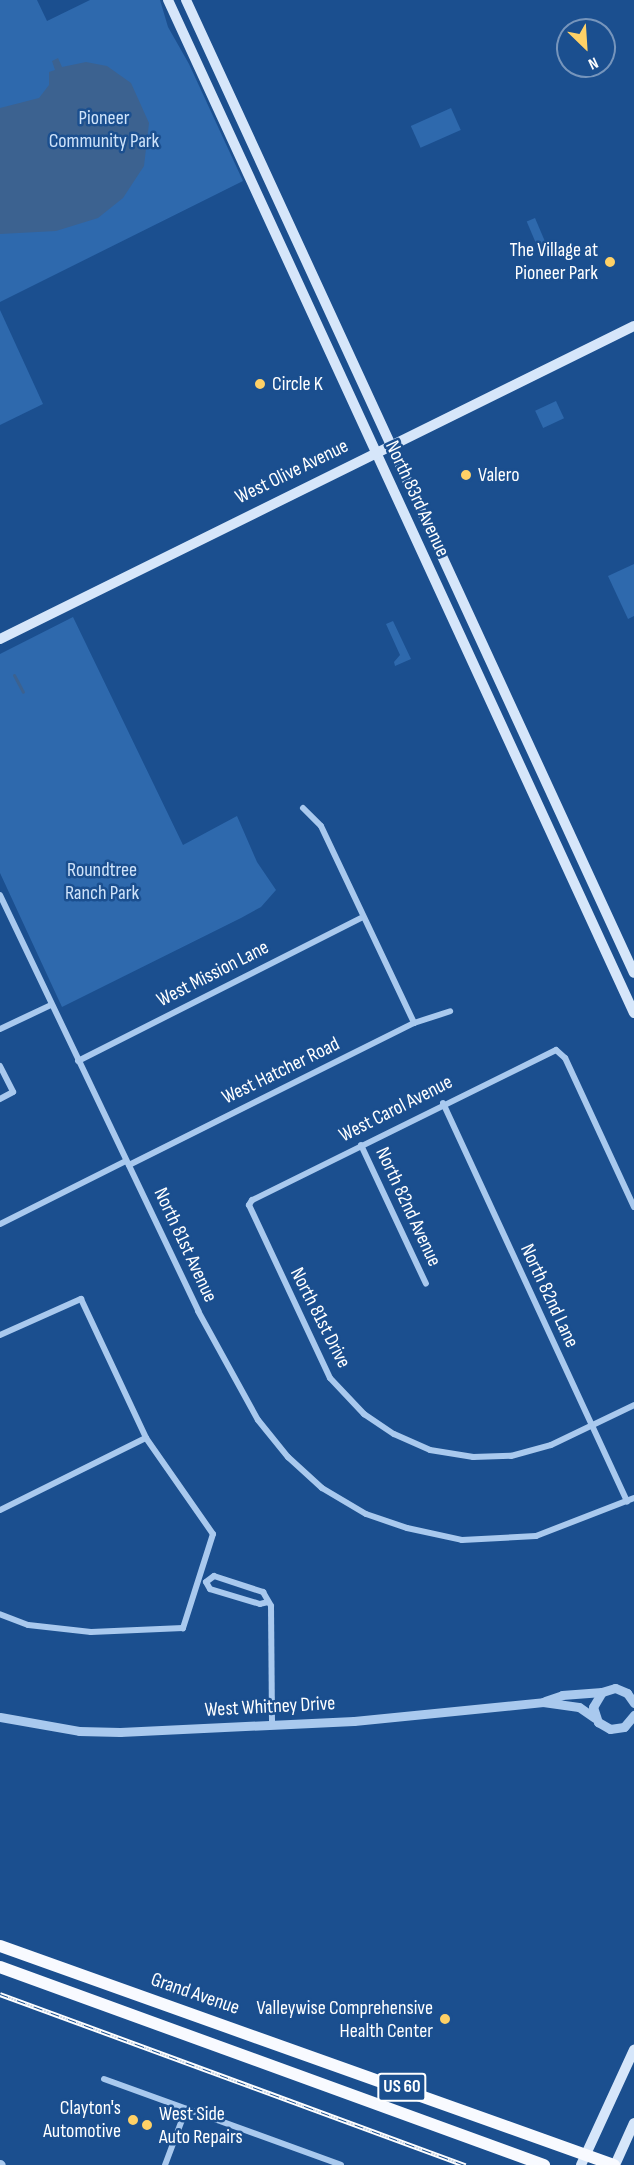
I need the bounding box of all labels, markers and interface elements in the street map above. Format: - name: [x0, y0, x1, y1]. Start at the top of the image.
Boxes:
- north arrow: [556, 18, 616, 78]
- text: N: [585, 53, 601, 73]
- park label: Pioneer Community Park: [49, 107, 159, 154]
- place label: The Village at Pioneer Park: [510, 238, 598, 285]
- marker: The Village at Pioneer Park: [603, 255, 617, 269]
- place label: Circle K: [272, 372, 323, 396]
- marker: Circle K: [253, 377, 267, 391]
- street label: West Olive Avenue: [232, 434, 352, 510]
- street label: North 83rd Avenue: [380, 437, 454, 561]
- place label: Valero: [478, 463, 520, 487]
- marker: Valero: [459, 468, 473, 482]
- park label: Roundtree Ranch Park: [65, 859, 139, 906]
- street label: West Mission Lane: [153, 936, 273, 1012]
- street label: West Hatcher Road: [218, 1032, 344, 1110]
- street label: West Carol Avenue: [335, 1070, 457, 1148]
- street label: North 82nd Avenue: [370, 1144, 446, 1270]
- street label: North 81st Avenue: [148, 1184, 222, 1306]
- street label: North 82nd Lane: [515, 1240, 583, 1352]
- street label: North 81st Drive: [284, 1264, 356, 1372]
- street label: West Whitney Drive: [204, 1692, 336, 1722]
- street label: Grand Avenue: [148, 1968, 242, 2020]
- place label: Valleywise Comprehensive Health Center: [256, 1996, 433, 2043]
- marker: Valleywise Comprehensive Health Center: [438, 2012, 452, 2026]
- road number: US 60: [376, 2072, 428, 2102]
- place label: Clayton's Automotive: [43, 2096, 121, 2143]
- place label: West Side Auto Repairs: [159, 2102, 243, 2149]
- marker: Clayton's Automotive: [126, 2113, 140, 2127]
- marker: West Side Auto Repairs: [140, 2118, 154, 2132]

